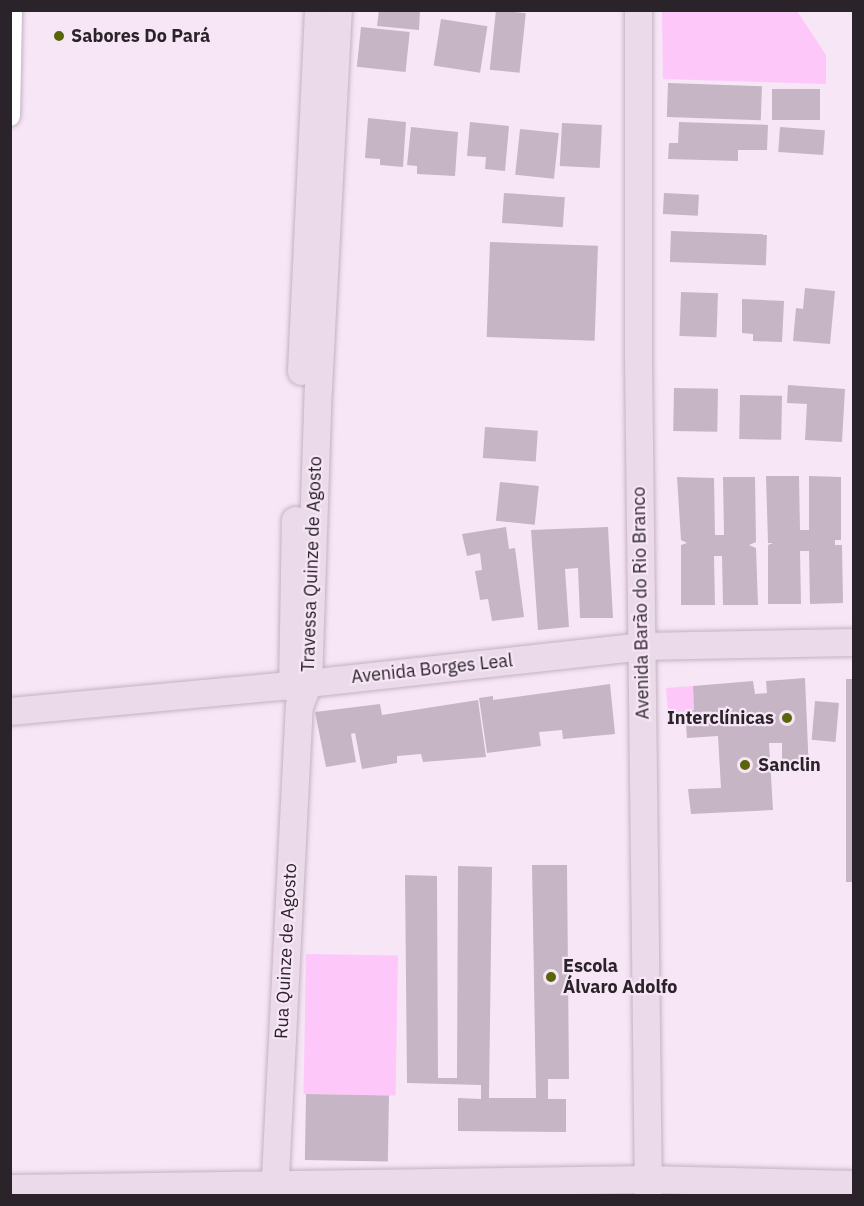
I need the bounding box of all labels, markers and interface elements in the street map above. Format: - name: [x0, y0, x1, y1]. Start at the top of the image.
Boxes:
- place label: Sabores Do Pará: [71, 25, 210, 47]
- marker: Sabores Do Pará: [52, 29, 66, 43]
- street label: Travessa Quinze de Agosto: [297, 456, 327, 672]
- street label: Avenida Barão do Rio Branco: [628, 486, 654, 720]
- street label: Avenida Borges Leal: [350, 650, 514, 688]
- place label: Interclínicas: [667, 707, 774, 729]
- marker: Interclínicas: [778, 709, 796, 727]
- place label: Sanclin: [758, 754, 821, 776]
- marker: Sanclin: [736, 756, 754, 774]
- street label: Rua Quinze de Agosto: [271, 862, 301, 1040]
- place label: Escola Álvaro Adolfo: [563, 956, 677, 998]
- marker: Escola Álvaro Adolfo: [544, 970, 558, 984]

